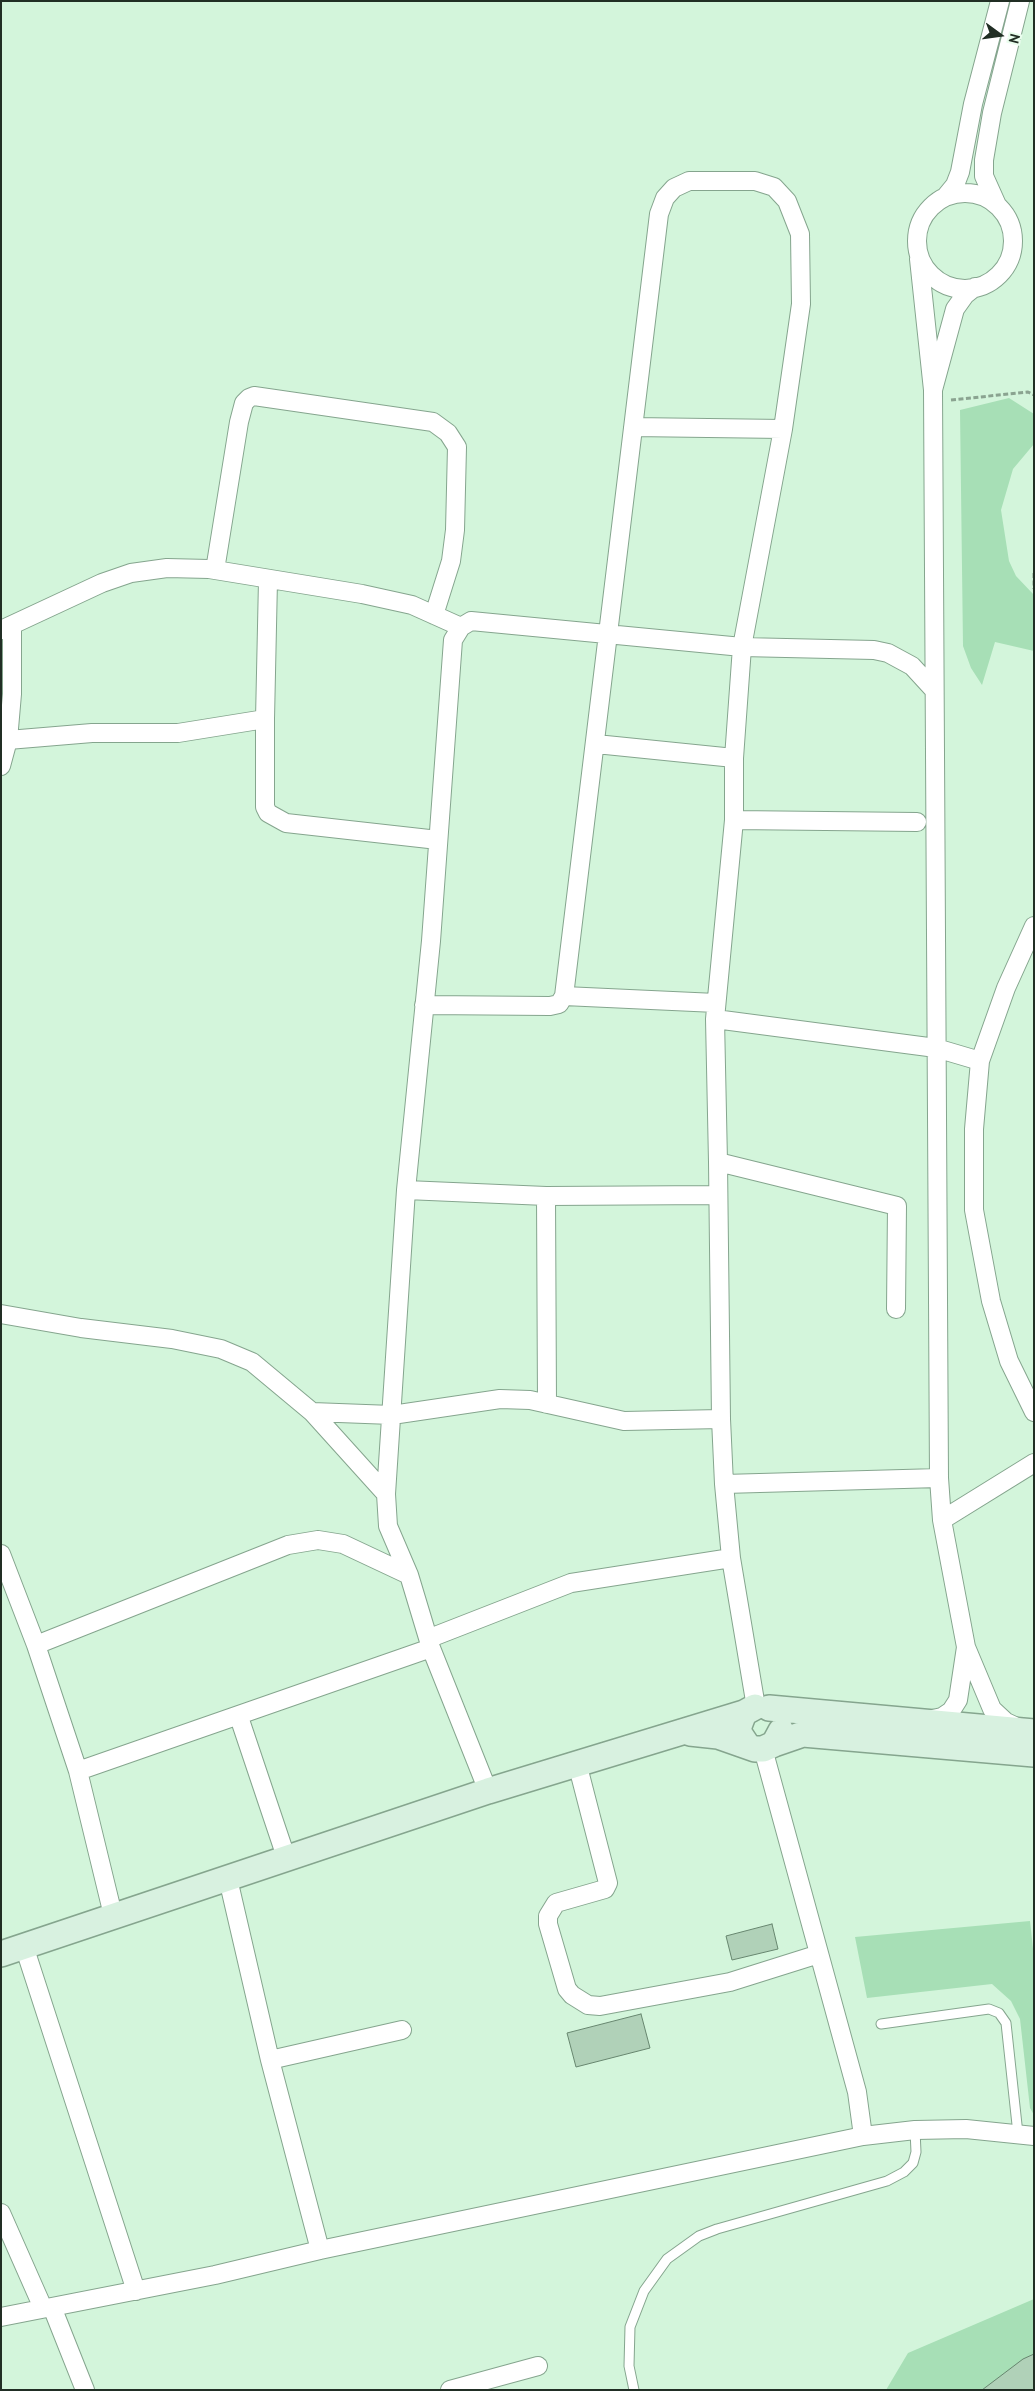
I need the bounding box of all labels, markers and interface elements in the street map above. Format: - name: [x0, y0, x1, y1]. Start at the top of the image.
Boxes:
- north arrow: [975, 10, 1025, 60]
- text: N: [1005, 32, 1024, 45]

